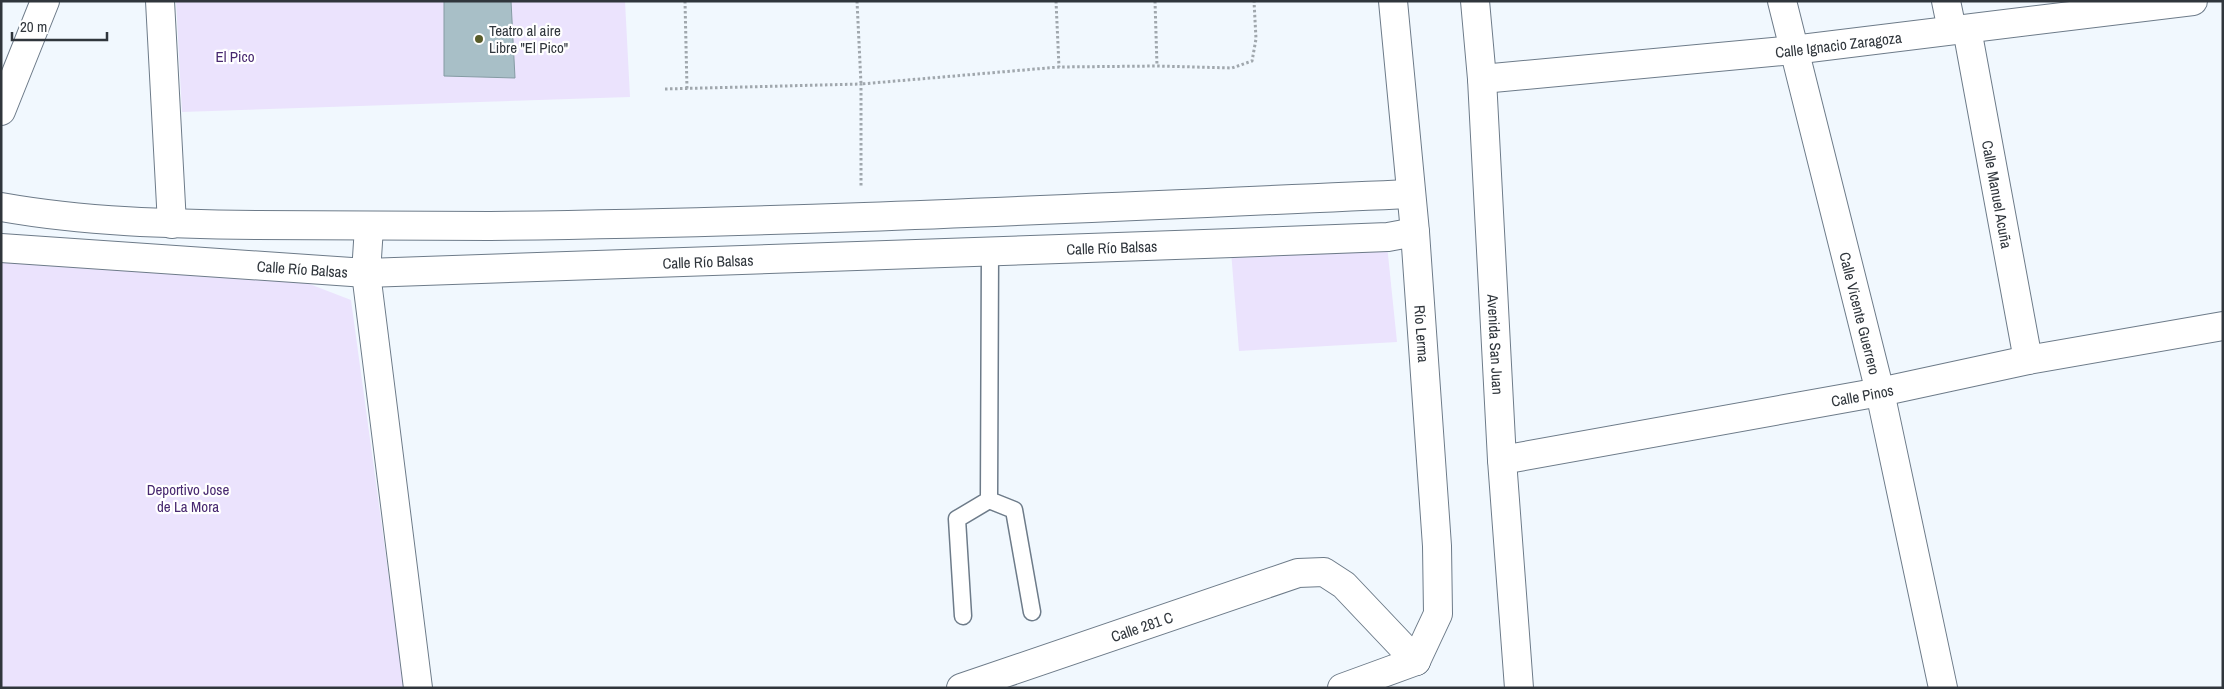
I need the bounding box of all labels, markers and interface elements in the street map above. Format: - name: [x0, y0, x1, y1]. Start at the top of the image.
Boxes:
- scale bar: [12, 10, 108, 42]
- text: 20 m: [20, 16, 47, 37]
- place label: Teatro al aire Libre "El Pico": [489, 20, 568, 58]
- street label: Calle Ignacio Zaragoza: [1774, 26, 1903, 62]
- marker: Teatro al aire Libre "El Pico": [473, 33, 485, 45]
- park label: El Pico: [216, 46, 255, 67]
- street label: Calle Manuel Acuña: [1977, 138, 2018, 250]
- street label: Calle Río Balsas: [1066, 235, 1158, 259]
- street label: Calle Río Balsas: [662, 249, 754, 273]
- street label: Calle Vicente Guerrero: [1835, 250, 1886, 377]
- street label: Calle Río Balsas: [256, 255, 348, 282]
- street label: Avenida San Juan: [1483, 293, 1509, 395]
- street label: Río Lerma: [1410, 304, 1435, 363]
- street label: Calle Pinos: [1829, 379, 1895, 411]
- park label: Deportivo Jose de La Mora: [147, 479, 230, 517]
- street label: Calle 281 C: [1108, 606, 1176, 647]

